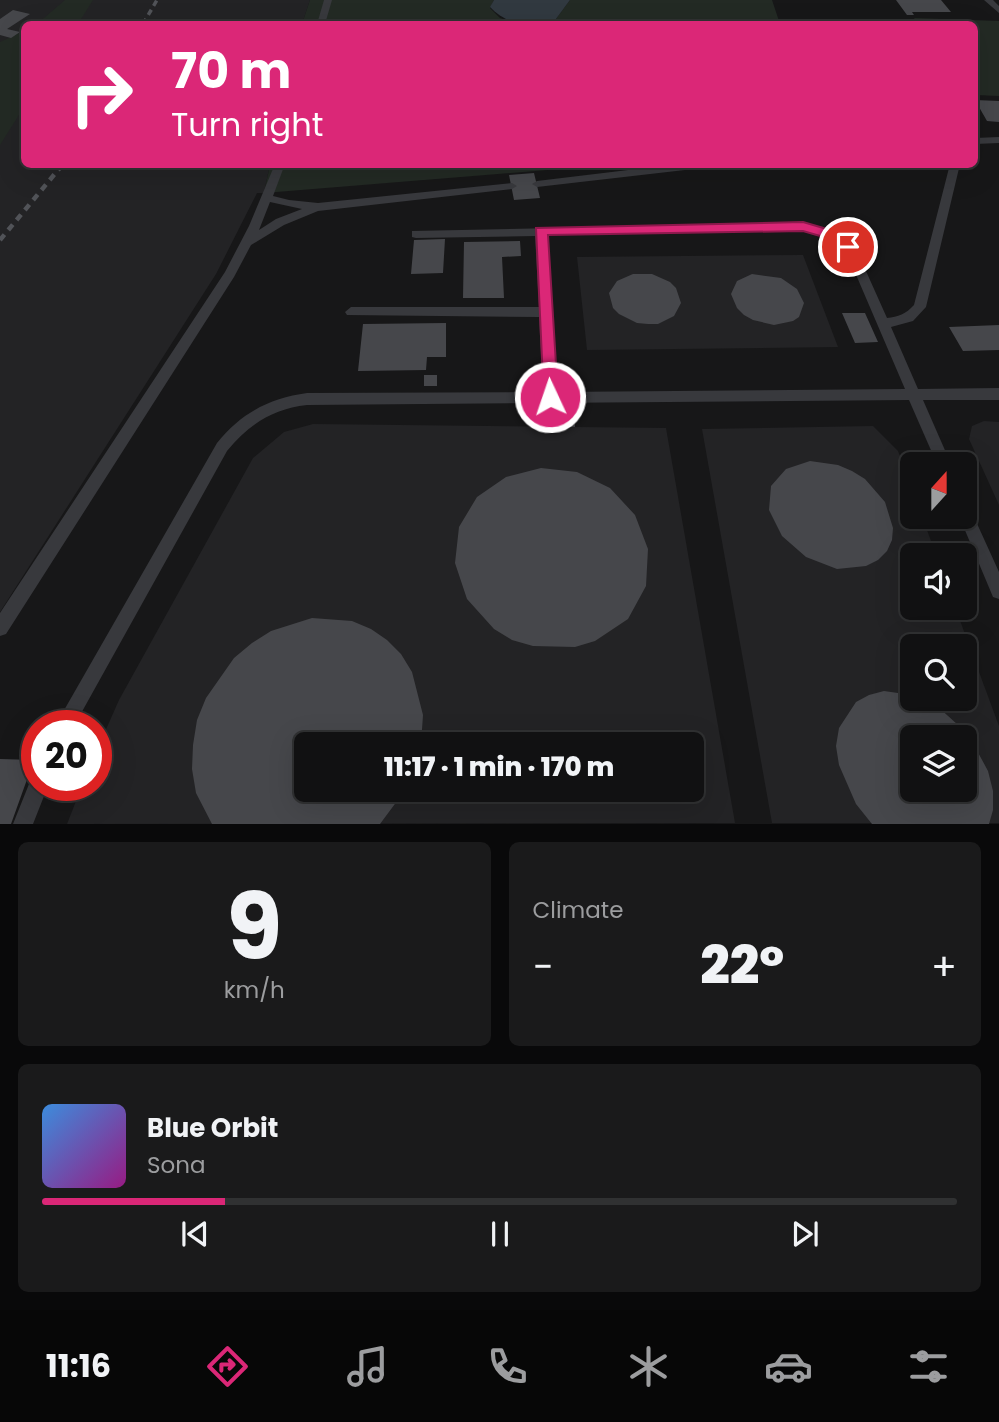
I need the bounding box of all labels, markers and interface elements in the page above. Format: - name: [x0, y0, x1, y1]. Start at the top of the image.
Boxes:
- text: 70 m: [171, 37, 291, 105]
- icon: right: [56, 49, 147, 140]
- text: Turn right: [171, 102, 323, 147]
- pin: [818, 217, 878, 277]
- icon: arrive: [829, 228, 867, 266]
- position arrow: [513, 360, 587, 434]
- north arrow: [900, 452, 976, 528]
- map controls: [900, 452, 977, 802]
- button: sound: [900, 543, 977, 620]
- button: search: [900, 634, 977, 711]
- speed limit sign: 20: [21, 710, 112, 801]
- button: layers: [900, 725, 977, 802]
- text: 11:17 · 1 min · 170 m: [384, 749, 614, 785]
- text: 9: [226, 863, 282, 991]
- text: Climate: [533, 894, 623, 926]
- text: 22°: [700, 929, 784, 1002]
- text: −: [533, 940, 553, 993]
- text: +: [931, 940, 957, 993]
- text: km/h: [224, 974, 285, 1006]
- text: Blue Orbit: [147, 1110, 278, 1146]
- text: Sona: [147, 1149, 206, 1181]
- icon: previous: [176, 1215, 214, 1253]
- icon: pause: [481, 1215, 519, 1253]
- icon: next: [786, 1215, 824, 1253]
- icon: directions: [203, 1342, 252, 1391]
- icon: music: [343, 1342, 392, 1391]
- icon: phone: [483, 1342, 532, 1391]
- icon: climate: [624, 1342, 673, 1391]
- icon: car: [764, 1342, 813, 1391]
- icon: filters: [904, 1342, 953, 1391]
- text: 11:16: [46, 1343, 111, 1388]

